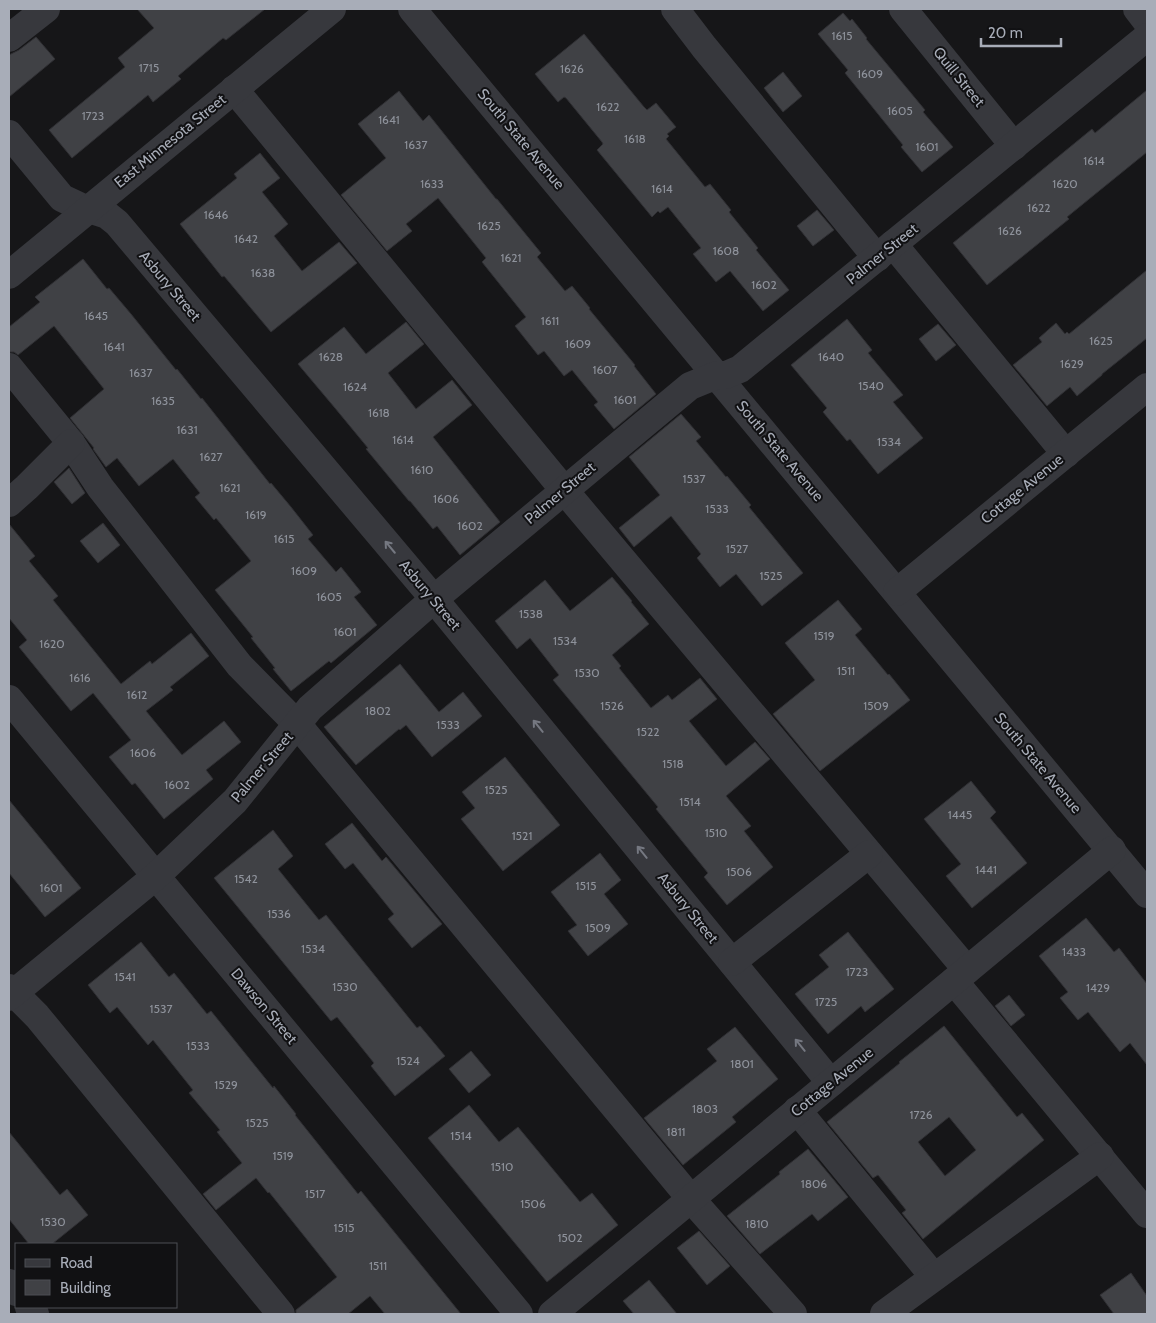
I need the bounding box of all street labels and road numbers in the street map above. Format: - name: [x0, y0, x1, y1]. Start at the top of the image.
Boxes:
- street label: Quill Street: [929, 44, 989, 110]
- street label: South State Avenue: [474, 85, 568, 193]
- street label: East Minnesota Street: [111, 90, 229, 192]
- street label: Palmer Street: [843, 220, 921, 288]
- street label: Asbury Street: [136, 247, 204, 325]
- street label: South State Avenue: [733, 397, 827, 505]
- street label: Cottage Avenue: [977, 450, 1067, 528]
- street label: Palmer Street: [521, 458, 599, 528]
- street label: Asbury Street: [396, 556, 464, 634]
- street label: South State Avenue: [991, 709, 1085, 817]
- street label: Palmer Street: [227, 728, 297, 806]
- street label: Asbury Street: [654, 869, 722, 947]
- street label: Dawson Street: [227, 964, 301, 1048]
- street label: Cottage Avenue: [787, 1043, 877, 1121]

